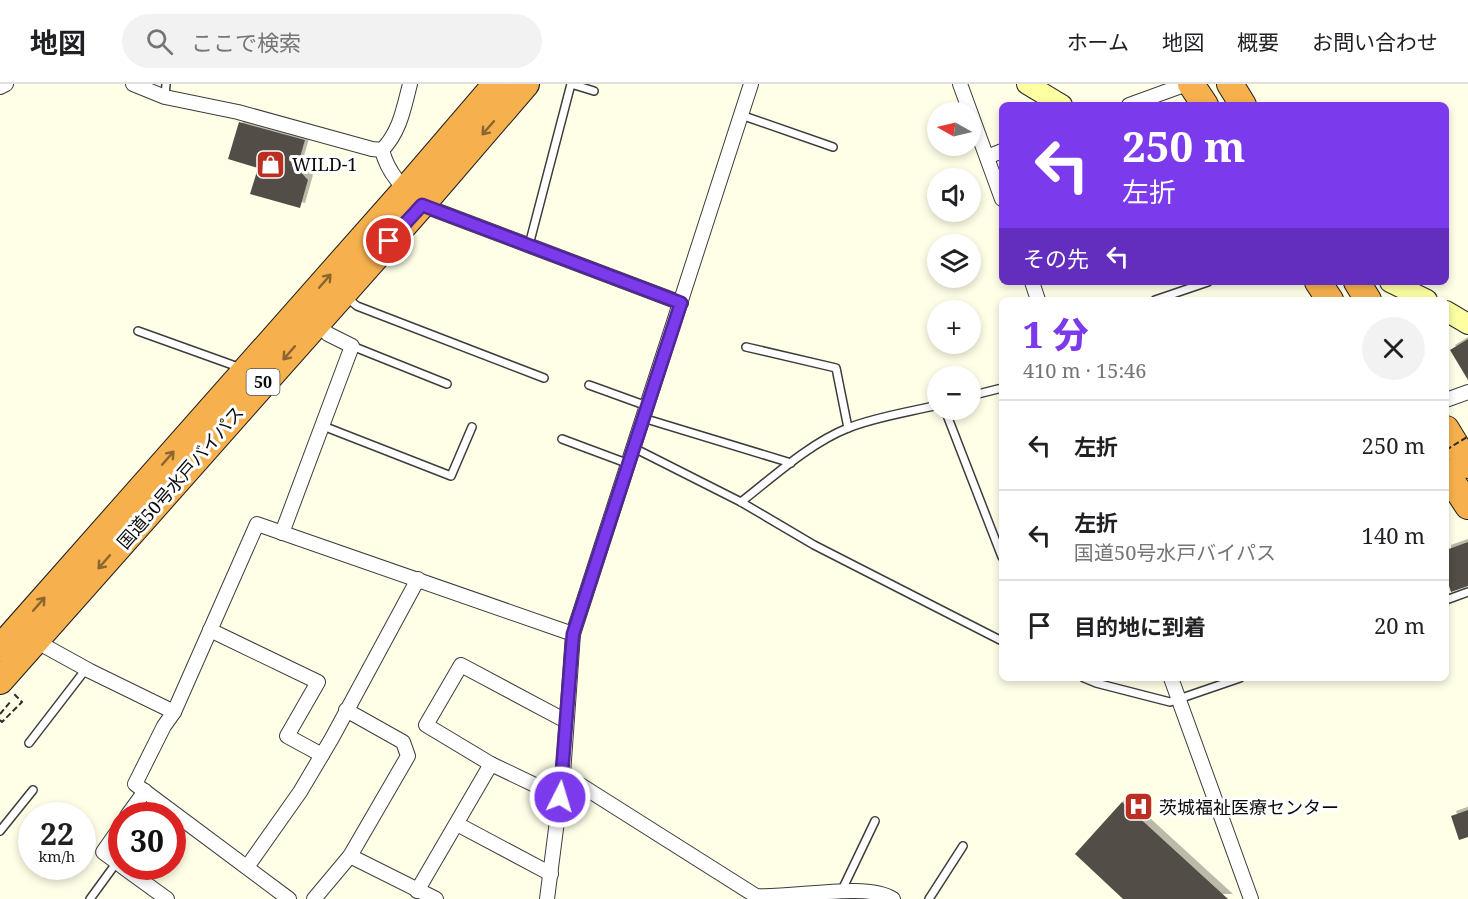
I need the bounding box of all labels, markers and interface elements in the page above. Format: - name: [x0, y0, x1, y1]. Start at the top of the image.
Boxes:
- search box: [122, 14, 542, 68]
- text: 地図: [30, 23, 86, 61]
- icon: search: [143, 25, 176, 58]
- text: ここで検索: [191, 27, 301, 57]
- text: ホーム: [1067, 28, 1129, 56]
- text: 地図: [1162, 28, 1204, 56]
- text: 概要: [1237, 28, 1279, 56]
- text: お問い合わせ: [1312, 28, 1438, 56]
- north arrow: [927, 102, 981, 156]
- map controls: [927, 102, 981, 420]
- text: 250 m: [1122, 117, 1246, 174]
- one-way arrow: [481, 120, 495, 135]
- icon: left: [1023, 126, 1101, 204]
- shop icon: WILD-1: [255, 148, 287, 180]
- place label: WILD-1: [292, 152, 357, 176]
- button: sound: [927, 168, 981, 222]
- text: 左折: [1122, 173, 1176, 210]
- pin: [363, 215, 414, 266]
- icon: arrive: [372, 224, 405, 257]
- button: layers: [927, 234, 981, 288]
- icon: left: [1101, 240, 1134, 273]
- text: その先: [1023, 243, 1089, 273]
- one-way arrow: [318, 273, 332, 288]
- button: +: [927, 300, 981, 354]
- text: 1 分: [1023, 310, 1089, 359]
- button: close: [1362, 317, 1425, 380]
- one-way arrow: [282, 345, 296, 360]
- text: 410 m · 15:46: [1023, 357, 1146, 384]
- button: −: [927, 366, 981, 420]
- road number: 50: [246, 369, 280, 395]
- street label: 国道50号水戸バイパス: [111, 401, 249, 553]
- icon: left: [1023, 429, 1056, 462]
- text: 250 m: [1362, 430, 1425, 460]
- text: 左折: [1074, 431, 1118, 461]
- one-way arrow: [161, 451, 175, 466]
- text: 左折: [1074, 507, 1118, 537]
- icon: left: [1023, 519, 1056, 552]
- text: 140 m: [1362, 520, 1425, 550]
- text: 国道50号水戸バイパス: [1074, 539, 1276, 566]
- one-way arrow: [97, 554, 111, 569]
- one-way arrow: [32, 597, 46, 612]
- icon: arrive: [1023, 609, 1056, 642]
- text: 20 m: [1374, 610, 1425, 640]
- text: 目的地に到着: [1074, 611, 1206, 641]
- position arrow: [528, 765, 592, 829]
- hospital icon: 茨城福祉医療センター: [1122, 791, 1154, 823]
- place label: 茨城福祉医療センター: [1159, 795, 1339, 819]
- speed limit sign: 30: [108, 802, 186, 880]
- text: 22: [40, 813, 74, 854]
- text: km/h: [39, 846, 75, 866]

